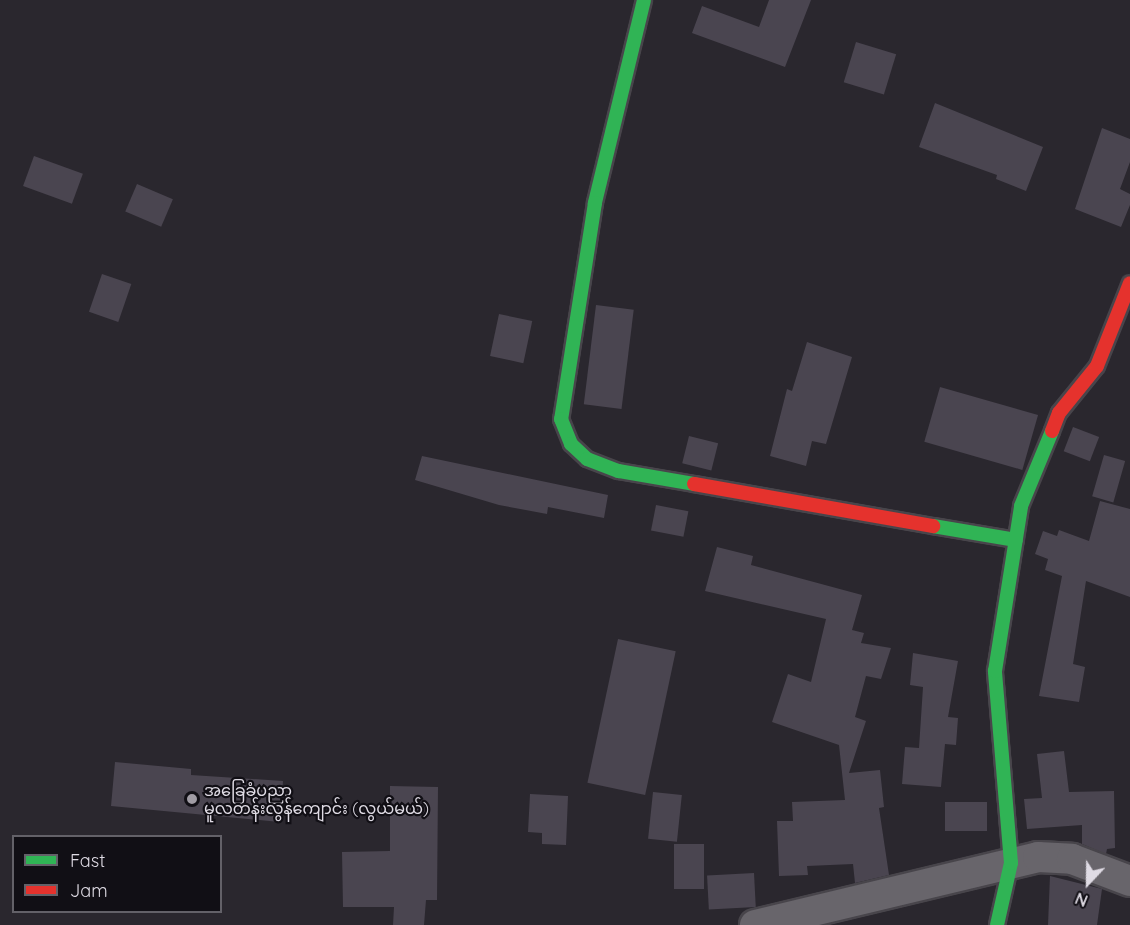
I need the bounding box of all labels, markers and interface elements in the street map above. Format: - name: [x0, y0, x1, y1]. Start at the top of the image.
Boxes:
- place label: အခြေခံပညာ မူလတန်းလွန်ကျောင်း (လွယ်မယ်): [204, 780, 429, 818]
- marker: အခြေခံပညာ မူလတန်းလွန်ကျောင်း (လွယ်မယ်): [185, 792, 199, 806]
- legend: [12, 835, 222, 913]
- text: Fast: [70, 849, 105, 872]
- north arrow: [1058, 853, 1118, 913]
- text: Jam: [70, 879, 108, 902]
- text: N: [1072, 888, 1090, 911]

